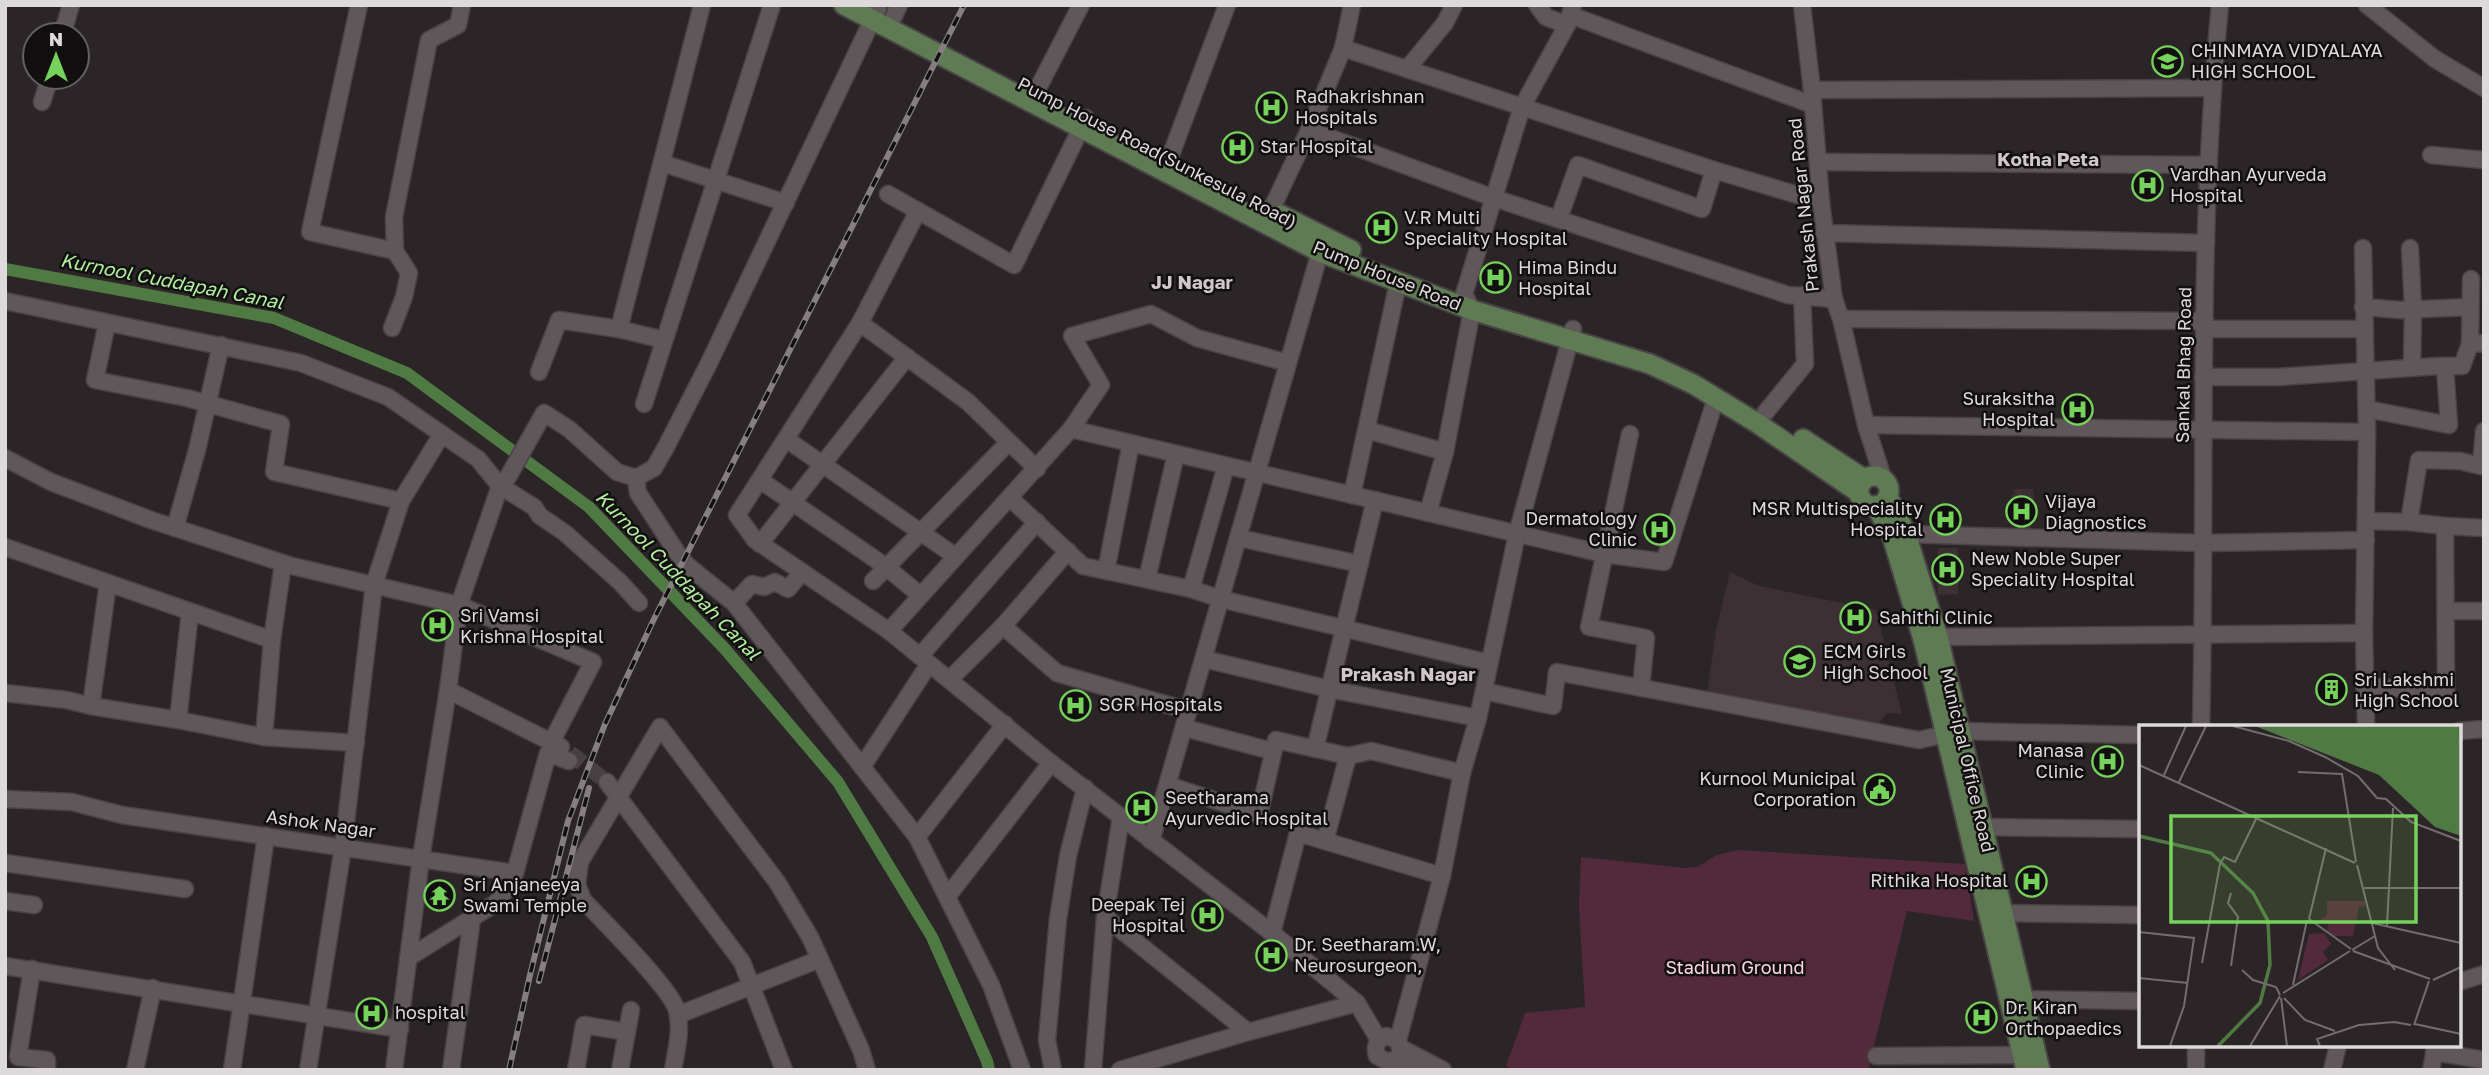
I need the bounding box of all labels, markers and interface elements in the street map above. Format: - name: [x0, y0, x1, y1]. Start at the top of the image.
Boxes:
- north arrow: [21, 21, 91, 91]
- text: N: [49, 27, 63, 50]
- place label: CHINMAYA VIDYALAYA HIGH SCHOOL: [2191, 39, 2383, 82]
- school or university icon: CHINMAYA VIDYALAYA HIGH SCHOOL: [2151, 44, 2185, 78]
- street label: Pump House Road(Sunkesula Road): [1014, 72, 1301, 232]
- place label: Radhakrishnan Hospitals: [1295, 85, 1424, 128]
- hospital icon: Radhakrishnan Hospitals: [1255, 90, 1289, 124]
- street label: Prakash Nagar Road: [1783, 117, 1823, 293]
- hospital icon: Star Hospital: [1220, 130, 1254, 164]
- place label: Star Hospital: [1260, 135, 1373, 157]
- district label: Kotha Peta: [1997, 147, 2099, 170]
- place label: Vardhan Ayurveda Hospital: [2170, 163, 2327, 206]
- hospital icon: Vardhan Ayurveda Hospital: [2130, 168, 2164, 202]
- place label: V.R Multi Speciality Hospital: [1404, 206, 1568, 249]
- hospital icon: V.R Multi Speciality Hospital: [1364, 211, 1398, 245]
- street label: Pump House Road: [1310, 235, 1465, 315]
- water label: Kurnool Cuddapah Canal: [59, 248, 286, 314]
- place label: Hima Bindu Hospital: [1518, 256, 1617, 299]
- hospital icon: Hima Bindu Hospital: [1478, 261, 1512, 295]
- district label: JJ Nagar: [1151, 270, 1234, 293]
- street label: Sankal Bhag Road: [2171, 287, 2195, 443]
- place label: Suraksitha Hospital: [1963, 387, 2055, 430]
- hospital icon: Suraksitha Hospital: [2061, 392, 2095, 426]
- water label: Kurnool Cuddapah Canal: [591, 485, 766, 665]
- place label: Vijaya Diagnostics: [2045, 490, 2146, 533]
- hospital icon: Vijaya Diagnostics: [2005, 495, 2039, 529]
- place label: MSR Multispeciality Hospital: [1751, 497, 1923, 540]
- hospital icon: MSR Multispeciality Hospital: [1929, 502, 1963, 536]
- place label: Dermatology Clinic: [1525, 507, 1637, 550]
- hospital icon: Dermatology Clinic: [1643, 512, 1677, 546]
- place label: New Noble Super Speciality Hospital: [1971, 547, 2135, 590]
- hospital icon: New Noble Super Speciality Hospital: [1931, 552, 1965, 586]
- hospital icon: Sahithi Clinic: [1839, 601, 1873, 635]
- place label: Sri Vamsi Krishna Hospital: [460, 604, 604, 647]
- place label: Sahithi Clinic: [1879, 606, 1993, 628]
- hospital icon: Sri Vamsi Krishna Hospital: [420, 609, 454, 643]
- place label: ECM Girls High School: [1823, 640, 1928, 683]
- school or university icon: ECM Girls High School: [1783, 645, 1817, 679]
- district label: Prakash Nagar: [1340, 662, 1476, 685]
- street label: Municipal Office Road: [1936, 665, 2000, 854]
- place label: Sri Lakshmi High School: [2354, 668, 2459, 711]
- building icon: Sri Lakshmi High School: [2314, 673, 2348, 707]
- hospital icon: SGR Hospitals: [1059, 688, 1093, 722]
- place label: SGR Hospitals: [1099, 693, 1223, 715]
- inset map: [2139, 725, 2461, 1047]
- place label: Manasa Clinic: [2017, 739, 2084, 782]
- hospital icon: Manasa Clinic: [2090, 744, 2124, 778]
- place label: Kurnool Municipal Corporation: [1699, 767, 1856, 810]
- public building icon: Kurnool Municipal Corporation: [1862, 772, 1896, 806]
- place label: Seetharama Ayurvedic Hospital: [1165, 786, 1328, 829]
- hospital icon: Seetharama Ayurvedic Hospital: [1125, 791, 1159, 825]
- street label: Ashok Nagar: [265, 804, 377, 842]
- hospital icon: Rithika Hospital: [2014, 864, 2048, 898]
- place label: Rithika Hospital: [1870, 869, 2008, 891]
- place label: Sri Anjaneeya Swami Temple: [463, 873, 587, 916]
- temple icon: Sri Anjaneeya Swami Temple: [423, 878, 457, 912]
- place label: Deepak Tej Hospital: [1091, 893, 1185, 936]
- hospital icon: Deepak Tej Hospital: [1191, 898, 1225, 932]
- place label: Dr. Seetharam.W, Neurosurgeon,: [1294, 933, 1441, 976]
- hospital icon: Dr. Seetharam.W, Neurosurgeon,: [1254, 938, 1288, 972]
- park label: Stadium Ground: [1665, 956, 1805, 978]
- hospital icon: hospital: [355, 996, 389, 1030]
- place label: Dr. Kiran Orthopaedics: [2005, 996, 2122, 1039]
- place label: hospital: [395, 1001, 466, 1023]
- hospital icon: Dr. Kiran Orthopaedics: [1965, 1001, 1999, 1035]

